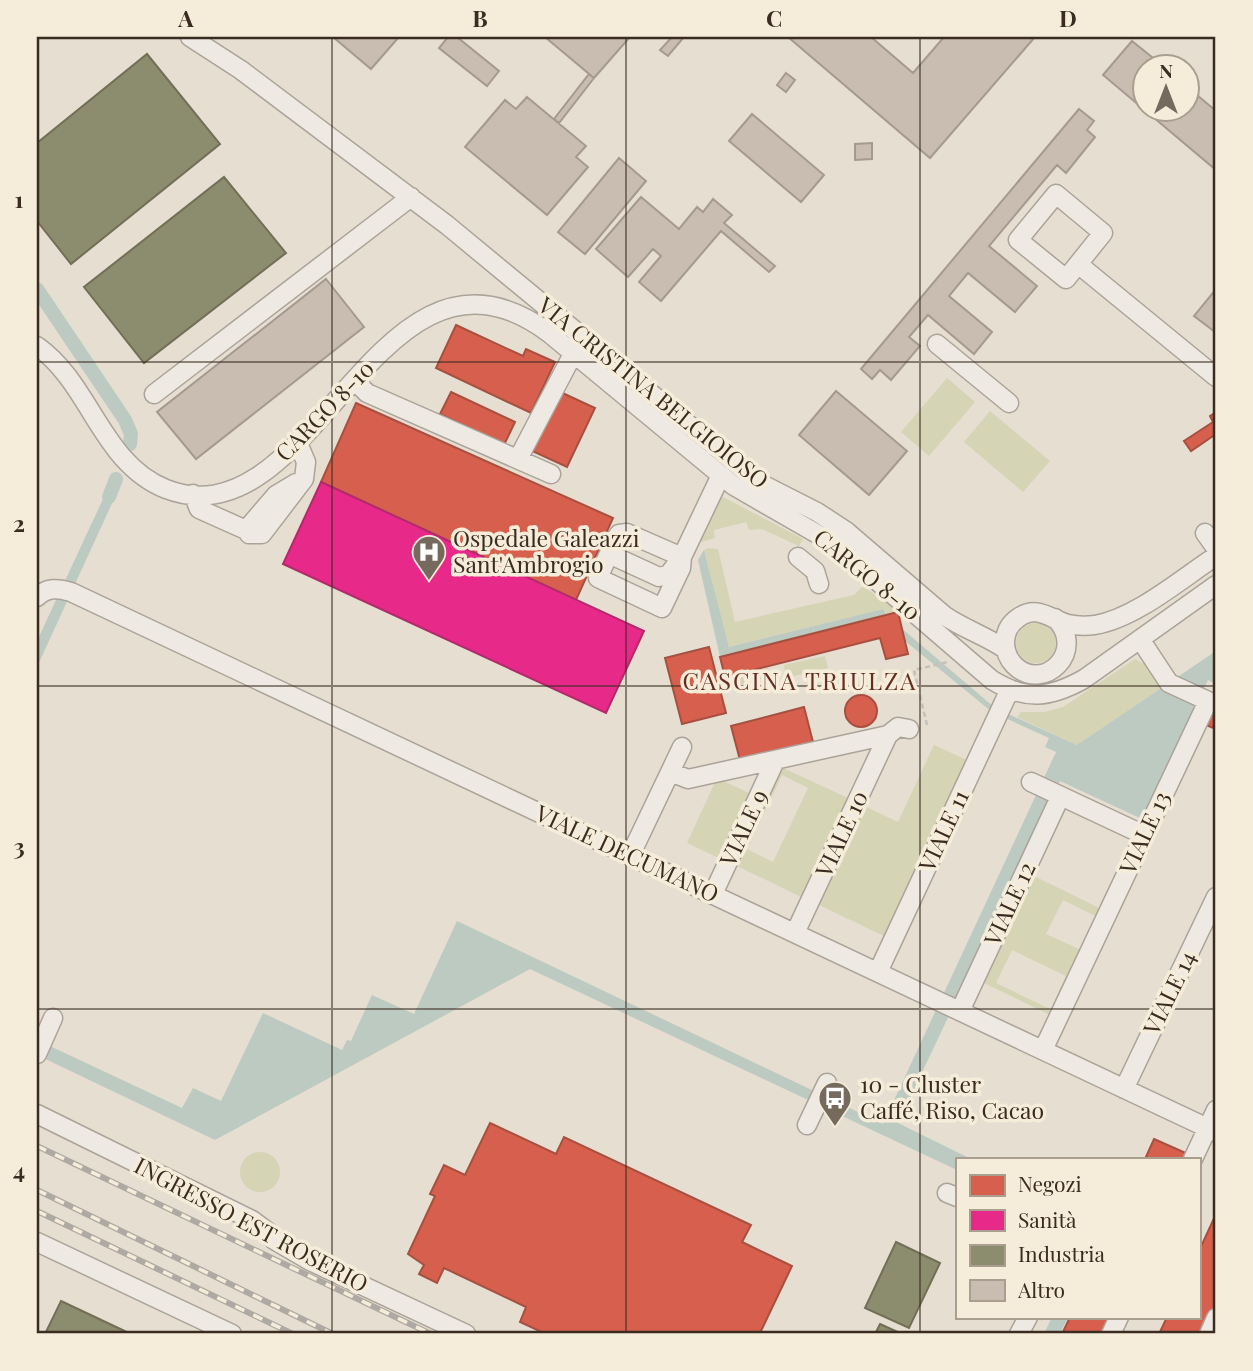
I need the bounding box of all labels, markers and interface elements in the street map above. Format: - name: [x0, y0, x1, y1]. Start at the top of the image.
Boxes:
- text: A: [177, 2, 194, 33]
- text: B: [472, 2, 488, 33]
- text: C: [766, 2, 782, 33]
- text: D: [1059, 2, 1077, 33]
- north arrow: [1130, 52, 1200, 122]
- text: N: [1159, 57, 1173, 83]
- text: 1: [15, 183, 24, 214]
- street label: VIA CRISTINA BELGIOIOSO: [531, 288, 776, 495]
- street label: CARGO 8-10: [268, 353, 380, 467]
- text: 2: [13, 507, 25, 538]
- street label: CARGO 8-10: [808, 521, 928, 627]
- place label: Ospedale Galeazzi Sant'Ambrogio: [453, 522, 640, 579]
- hospital icon: Ospedale Galeazzi Sant'Ambrogio: [410, 533, 448, 582]
- district label: CASCINA TRIULZA: [682, 664, 918, 696]
- street label: VIALE 9: [711, 784, 774, 872]
- street label: VIALE 11: [910, 784, 975, 877]
- street label: VIALE 10: [807, 785, 874, 882]
- street label: VIALE 13: [1111, 786, 1176, 880]
- street label: VIALE DECUMANO: [530, 796, 724, 909]
- text: 3: [13, 830, 25, 861]
- street label: VIALE 12: [975, 856, 1042, 951]
- street label: VIALE 14: [1135, 945, 1202, 1040]
- place label: 10 - Cluster Caffé, Riso, Cacao: [860, 1068, 1044, 1125]
- bus stop icon: 10 - Cluster Caffé, Riso, Cacao: [816, 1079, 854, 1128]
- street label: INGRESSO EST ROSERIO: [129, 1149, 374, 1298]
- text: 4: [13, 1154, 25, 1185]
- legend: [956, 1158, 1200, 1318]
- text: Negozi: [1018, 1169, 1082, 1197]
- text: Sanità: [1018, 1205, 1077, 1233]
- text: Industria: [1018, 1239, 1105, 1267]
- text: Altro: [1017, 1275, 1065, 1303]

